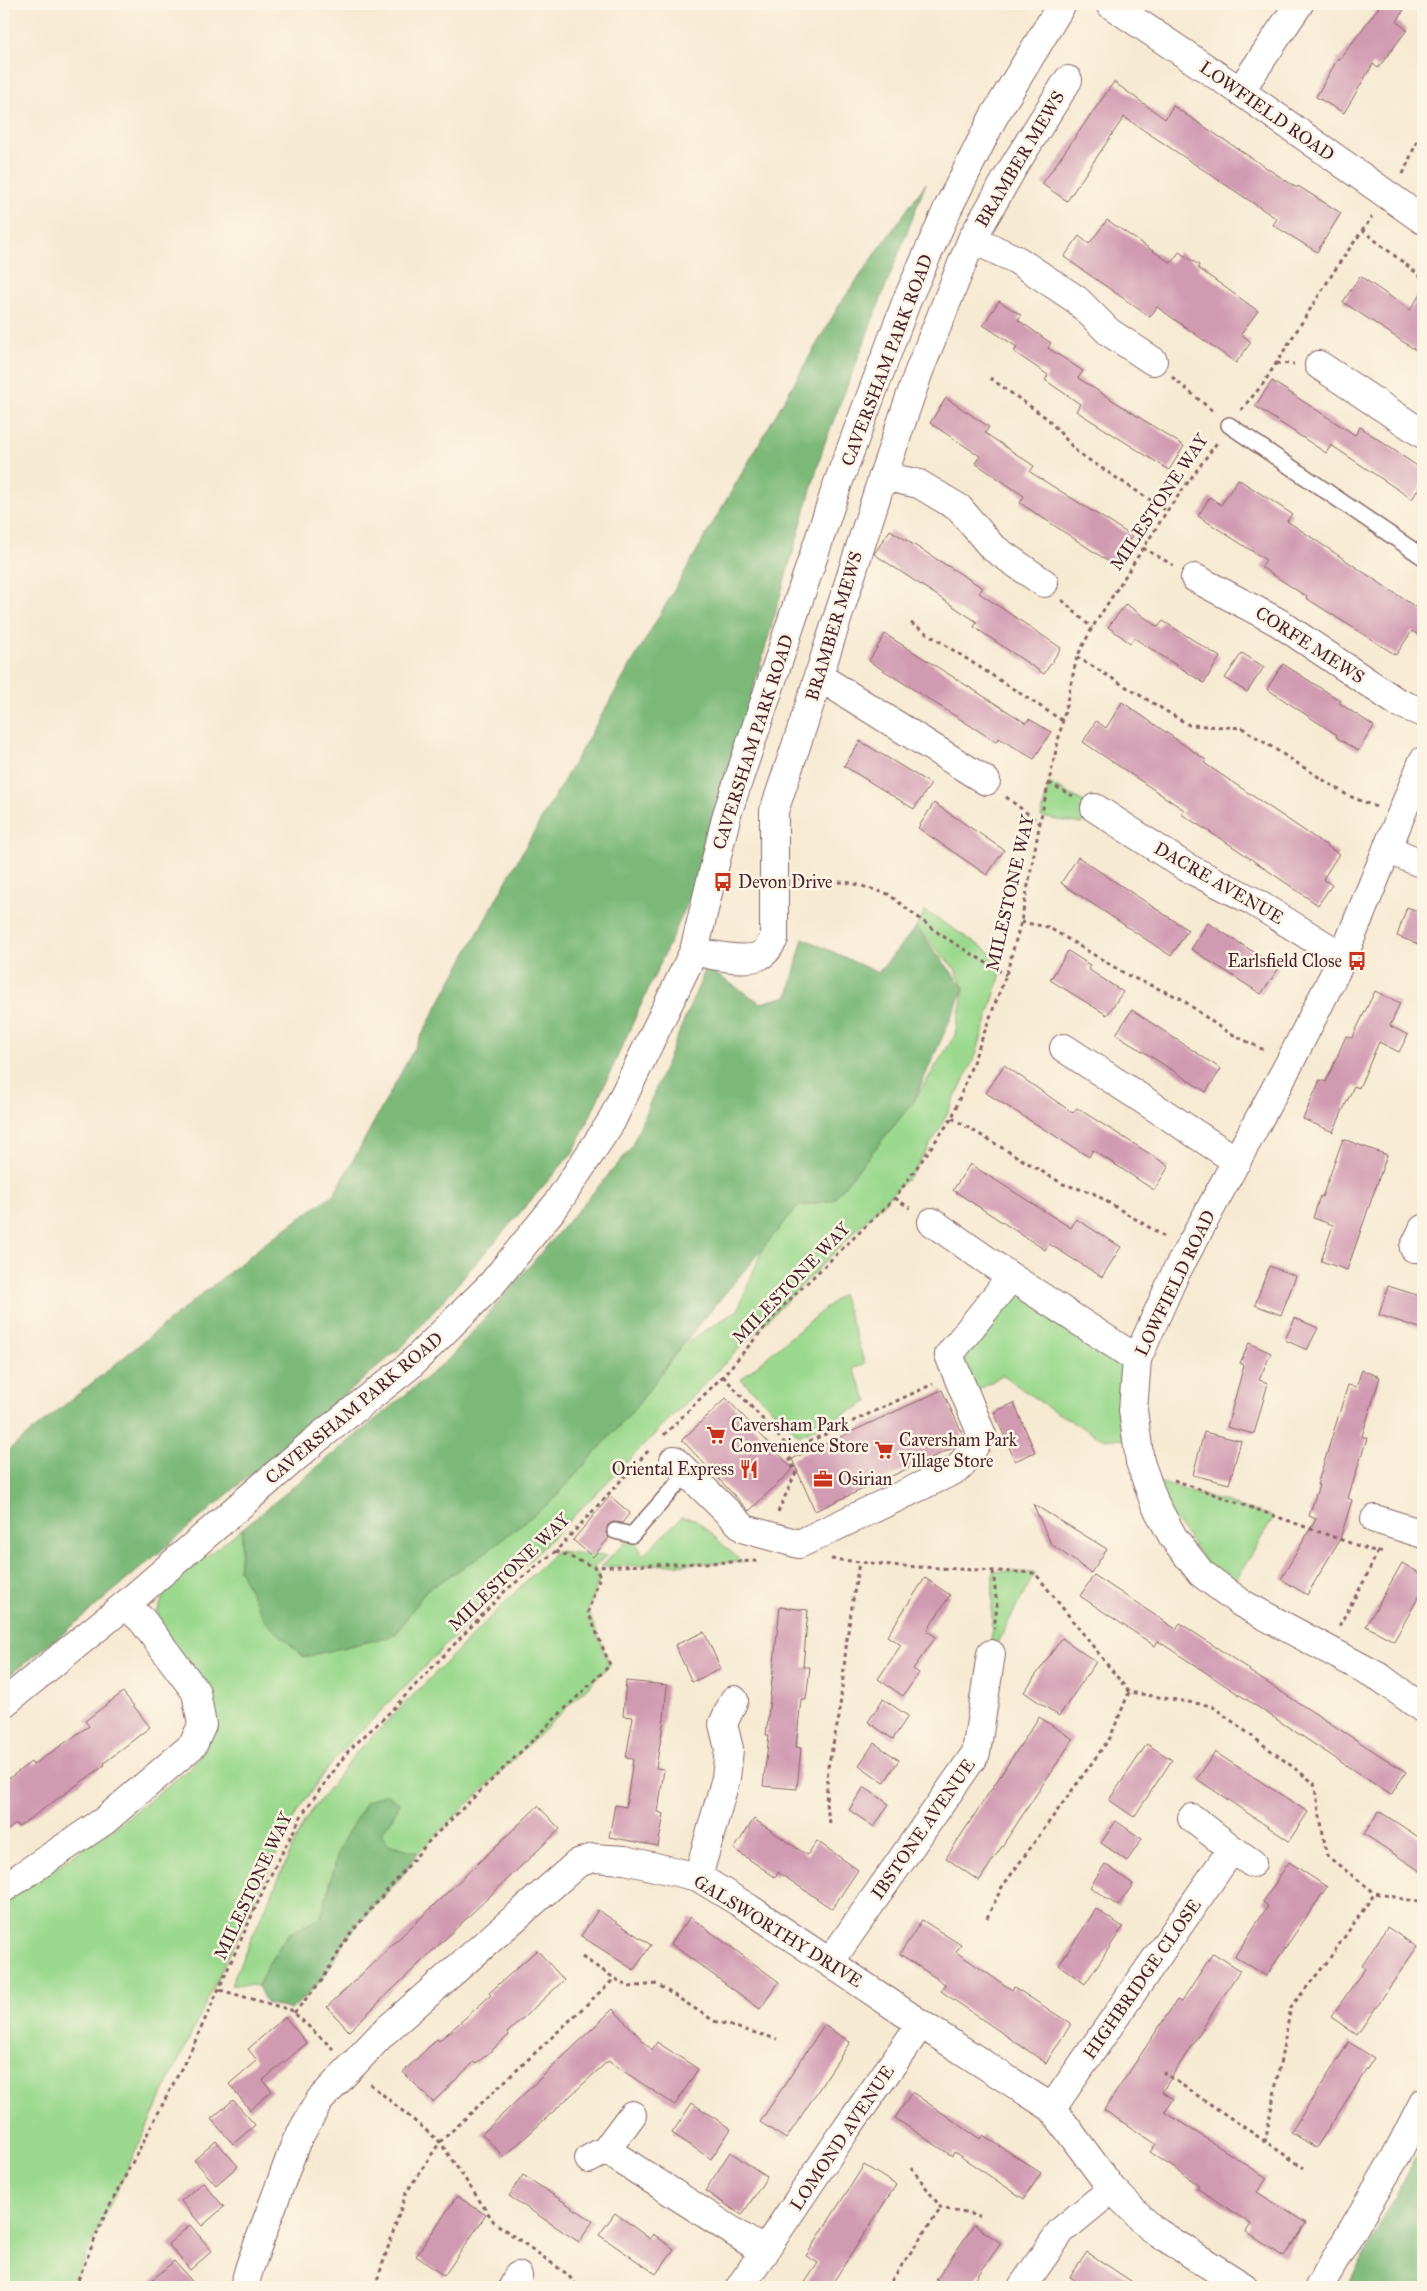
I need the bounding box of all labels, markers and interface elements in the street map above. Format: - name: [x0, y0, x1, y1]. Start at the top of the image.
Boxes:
- street label: LOWFIELD ROAD: [1195, 56, 1339, 166]
- street label: BRAMBER MEWS: [971, 87, 1069, 231]
- street label: CAVERSHAM PARK ROAD: [836, 251, 938, 469]
- street label: MILESTONE WAY: [1105, 429, 1213, 575]
- street label: BRAMBER MEWS: [801, 549, 867, 703]
- street label: CORFE MEWS: [1251, 602, 1369, 688]
- street label: CAVERSHAM PARK ROAD: [708, 632, 798, 852]
- street label: MILESTONE WAY: [981, 812, 1039, 973]
- street label: DACRE AVENUE: [1150, 837, 1288, 929]
- bus stop icon: Devon Drive: [712, 871, 734, 893]
- place label: Devon Drive: [738, 871, 833, 893]
- place label: Earlsfield Close: [1227, 950, 1342, 972]
- bus stop icon: Earlsfield Close: [1346, 950, 1368, 972]
- street label: LOWFIELD ROAD: [1130, 1206, 1220, 1360]
- street label: MILESTONE WAY: [727, 1217, 855, 1348]
- street label: CAVERSHAM PARK ROAD: [261, 1327, 447, 1489]
- place label: Caversham Park Convenience Store: [731, 1414, 869, 1457]
- supermarket icon: Caversham Park Convenience Store: [705, 1424, 727, 1446]
- place label: Caversham Park Village Store: [898, 1429, 1018, 1473]
- supermarket icon: Caversham Park Village Store: [873, 1439, 895, 1461]
- place label: Oriental Express: [612, 1458, 734, 1480]
- restaurant icon: Oriental Express: [738, 1458, 760, 1480]
- office icon: Osirian: [812, 1468, 834, 1490]
- place label: Osirian: [838, 1468, 893, 1490]
- street label: MILESTONE WAY: [444, 1508, 575, 1636]
- street label: IBSTONE AVENUE: [866, 1754, 980, 1903]
- street label: MILESTONE WAY: [209, 1808, 297, 1963]
- street label: GALSWORTHY DRIVE: [690, 1870, 867, 1992]
- street label: HIGHBRIDGE CLOSE: [1078, 1895, 1206, 2063]
- street label: LOMOND AVENUE: [785, 2061, 899, 2215]

